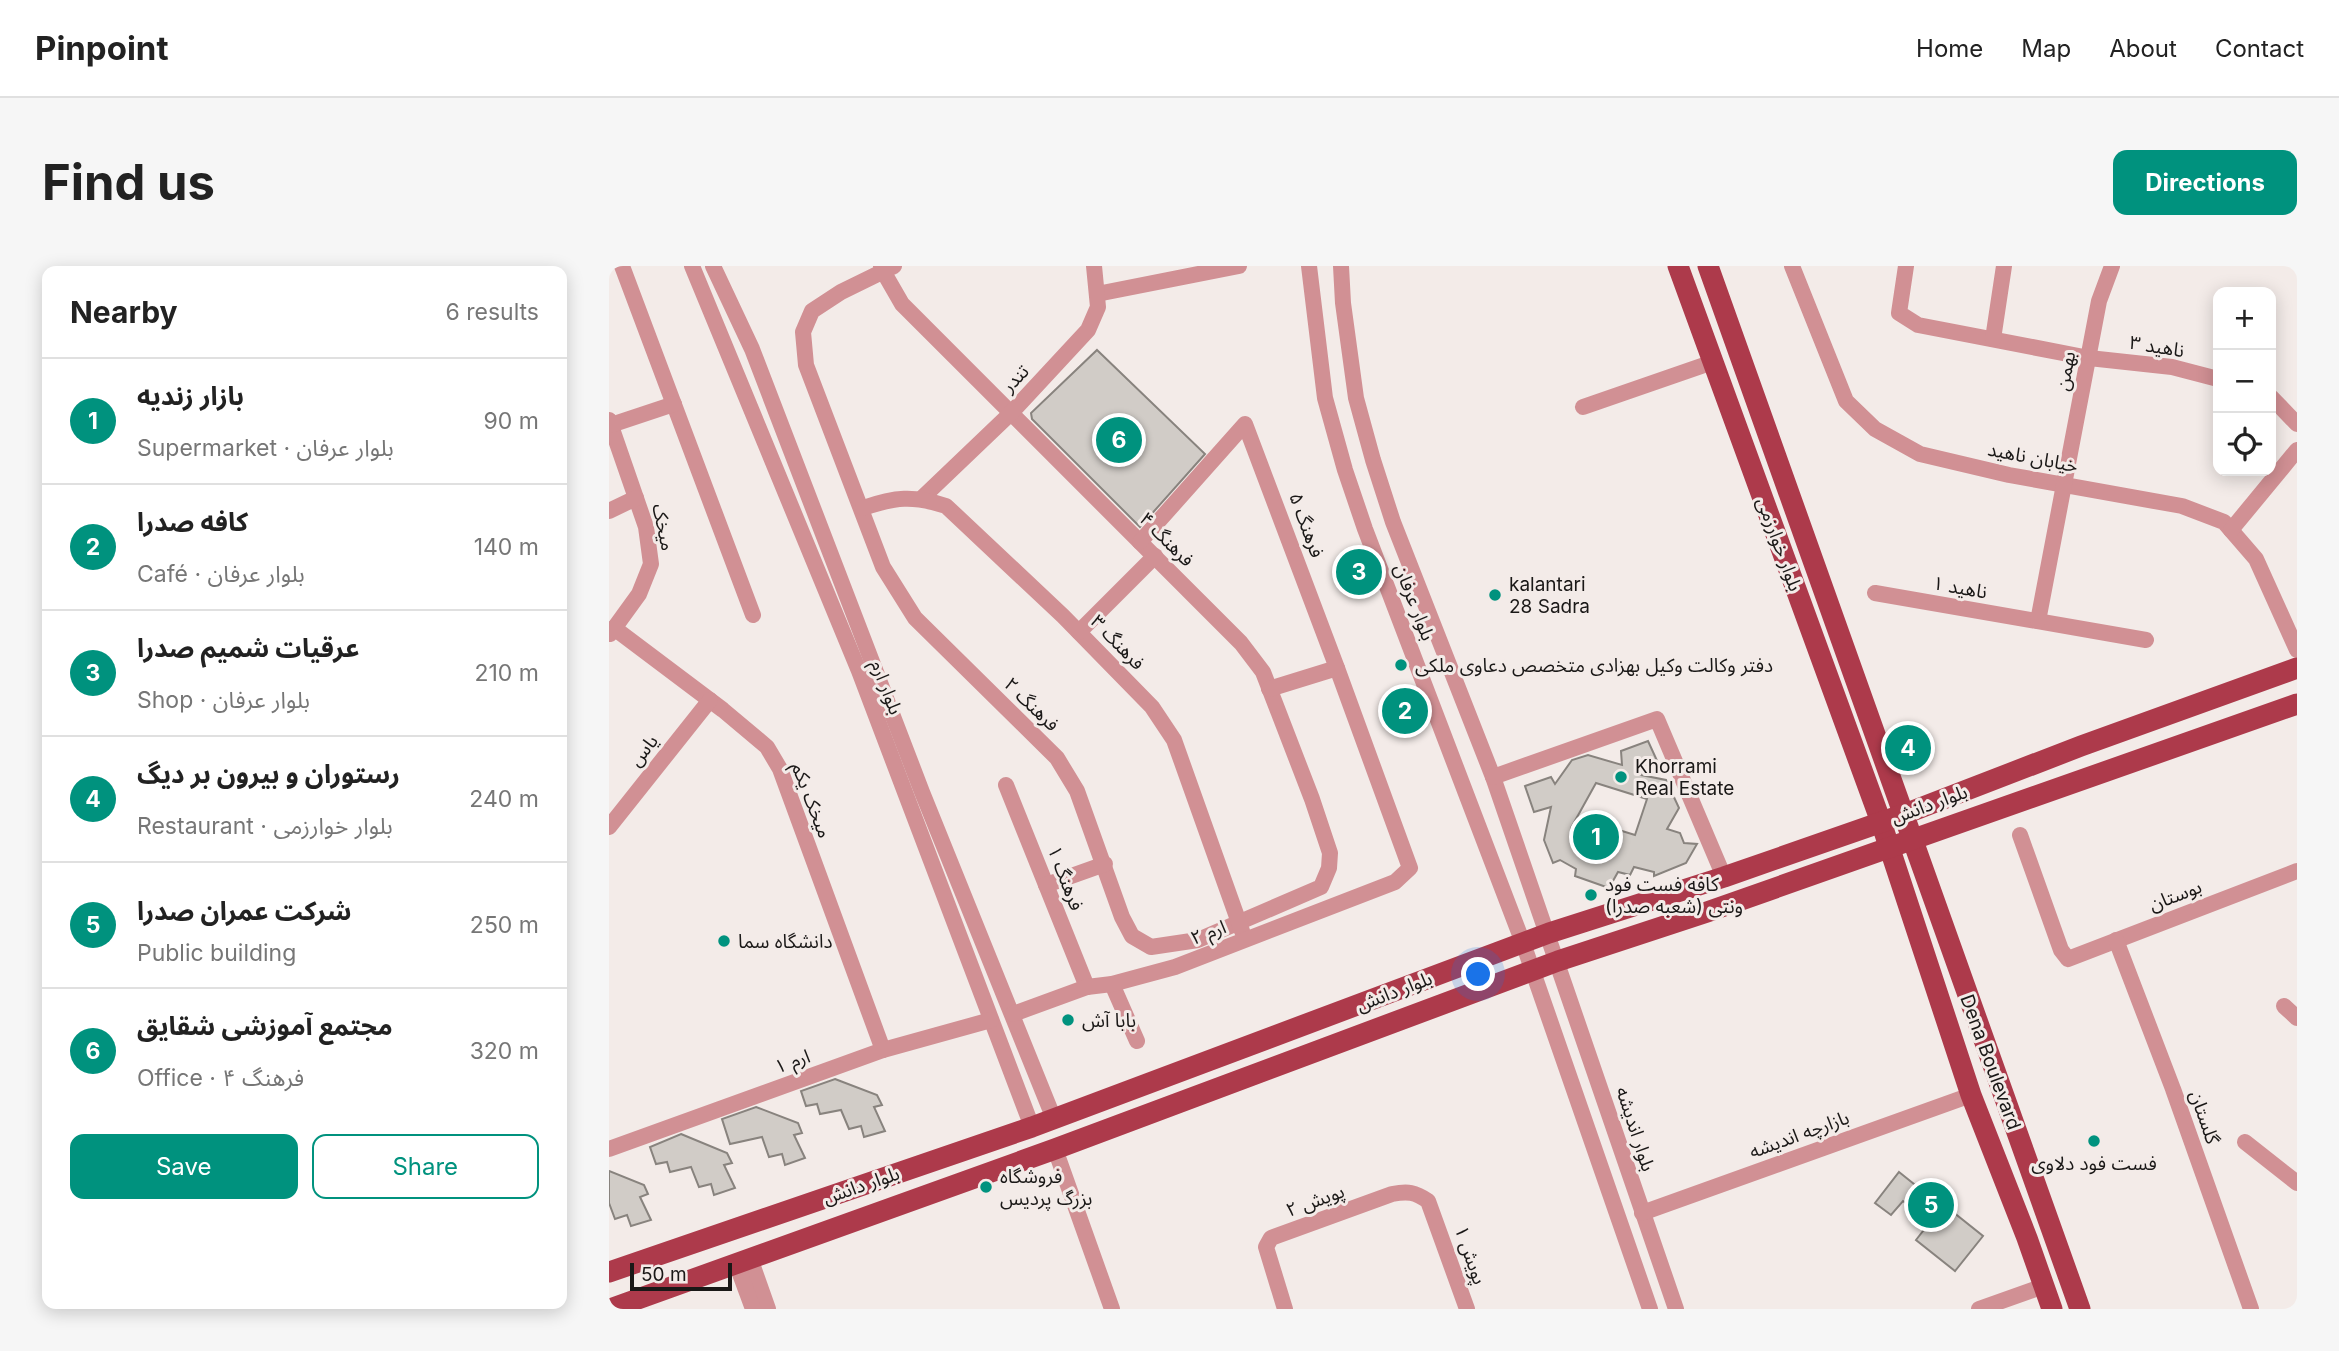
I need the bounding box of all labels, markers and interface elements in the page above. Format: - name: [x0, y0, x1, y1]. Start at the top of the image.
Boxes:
- text: Pinpoint: [35, 28, 168, 68]
- text: Home: [1916, 34, 1983, 63]
- text: Map: [2021, 34, 2071, 63]
- text: About: [2109, 34, 2177, 63]
- text: Contact: [2215, 34, 2304, 63]
- button: Directions: [2113, 150, 2297, 215]
- text: Find us: [42, 153, 215, 212]
- map controls: [2213, 287, 2276, 476]
- button: +: [2213, 287, 2276, 350]
- text: Nearby: [70, 294, 178, 330]
- text: 6 results: [445, 298, 539, 326]
- street label: ناهید ۳: [2128, 331, 2186, 362]
- street label: بهمن: [2051, 350, 2080, 393]
- button: −: [2213, 350, 2276, 413]
- street label: تندر: [996, 360, 1034, 398]
- text: بازار زندیه: [137, 380, 244, 411]
- text: 1: [88, 407, 98, 435]
- text: 90 m: [484, 407, 539, 435]
- button: locate: [2213, 413, 2276, 476]
- pin: 6: [1096, 414, 1142, 466]
- text: Supermarket · بلوار عرفان: [137, 434, 394, 462]
- street label: خیابان ناهید: [1986, 437, 2080, 478]
- street label: فرهنگ ۵: [1284, 490, 1329, 561]
- street label: بلوار خوارزمی: [1752, 494, 1807, 594]
- street label: میخک: [647, 501, 680, 553]
- text: کافه صدرا: [137, 506, 248, 537]
- street label: فرهنگ ۴: [1135, 507, 1199, 571]
- text: 2: [86, 533, 100, 561]
- text: 140 m: [474, 533, 539, 561]
- pin: 3: [1336, 546, 1382, 598]
- text: Café · بلوار عرفان: [137, 560, 305, 588]
- street label: بلوار عرفان: [1389, 561, 1440, 644]
- street label: ناهید ۱: [1931, 571, 1989, 604]
- place label: kalantari 28 Sadra: [1509, 573, 1590, 618]
- marker: kalantari 28 Sadra: [1487, 587, 1503, 603]
- street label: فرهنگ ۳: [1086, 610, 1149, 675]
- text: عرقیات شمیم صدرا: [137, 632, 359, 663]
- place label: دفتر وکالت وکیل بهزادی متخصص دعاوی ملکی: [1415, 654, 1773, 677]
- street label: بلوار ارم: [863, 657, 907, 719]
- marker: دفتر وکالت وکیل بهزادی متخصص دعاوی ملکی: [1393, 657, 1409, 673]
- text: 3: [86, 659, 100, 687]
- text: 210 m: [474, 659, 539, 687]
- street label: فرهنگ ۲: [999, 673, 1064, 736]
- pin: 2: [1382, 685, 1428, 737]
- text: Shop · بلوار عرفان: [137, 686, 310, 714]
- pin: 4: [1885, 722, 1931, 774]
- street label: یاس: [624, 730, 663, 771]
- place label: Khorrami Real Estate: [1635, 755, 1734, 800]
- text: رستوران و بیرون بر دیگ: [137, 758, 400, 789]
- street label: میخک یکم: [784, 759, 836, 842]
- marker: Khorrami Real Estate: [1613, 769, 1629, 785]
- street label: بلوار دانش: [1888, 780, 1970, 829]
- text: 4: [85, 785, 101, 813]
- text: 240 m: [469, 785, 539, 813]
- pin: 1: [1573, 811, 1619, 863]
- text: Restaurant · بلوار خوارزمی: [137, 812, 393, 840]
- street label: فرهنگ ۱: [1043, 843, 1088, 914]
- place label: کافه فست فود ونتی (شعبه صدرا): [1605, 873, 1743, 918]
- street label: بوستان: [2146, 875, 2205, 916]
- marker: کافه فست فود ونتی (شعبه صدرا): [1583, 887, 1599, 903]
- text: شرکت عمران صدرا: [137, 895, 352, 926]
- text: 5: [86, 911, 100, 939]
- text: 250 m: [470, 911, 539, 939]
- street label: ارم ۲: [1187, 915, 1230, 952]
- place label: دانشگاه سما: [738, 930, 832, 953]
- marker: دانشگاه سما: [716, 933, 732, 949]
- text: Public building: [137, 939, 296, 967]
- your location: [1461, 957, 1495, 991]
- street label: بلوار دانش: [1353, 966, 1435, 1016]
- street label: Dena Boulevard: [1955, 991, 2026, 1133]
- place label: بابا آش: [1082, 1009, 1136, 1032]
- text: مجتمع آموزشی شقایق: [137, 1010, 393, 1041]
- marker: بابا آش: [1060, 1012, 1076, 1028]
- text: 6: [86, 1037, 100, 1065]
- text: 320 m: [470, 1037, 539, 1065]
- street label: ارم ۱: [771, 1044, 814, 1081]
- text: Office · فرهنگ ۴: [137, 1064, 304, 1092]
- street label: بلوار اندیشه: [1611, 1084, 1660, 1174]
- street label: گلستان: [2185, 1087, 2225, 1148]
- street label: بازارچه اندیشه: [1746, 1106, 1853, 1164]
- marker: فست فود دلاوی: [2086, 1133, 2102, 1149]
- button: Save: [70, 1134, 298, 1199]
- button: Share: [312, 1134, 539, 1199]
- place label: فست فود دلاوی: [2031, 1152, 2157, 1175]
- street label: بلوار دانش: [820, 1162, 902, 1209]
- place label: فروشگاه بزرگ پردیس: [1000, 1165, 1092, 1211]
- marker: فروشگاه بزرگ پردیس: [978, 1179, 994, 1195]
- street label: پویش ۲: [1283, 1179, 1348, 1223]
- pin: 5: [1908, 1179, 1954, 1231]
- street label: پویش ۱: [1449, 1223, 1491, 1288]
- scale bar: [630, 1260, 731, 1292]
- text: 50 m: [641, 1263, 687, 1286]

